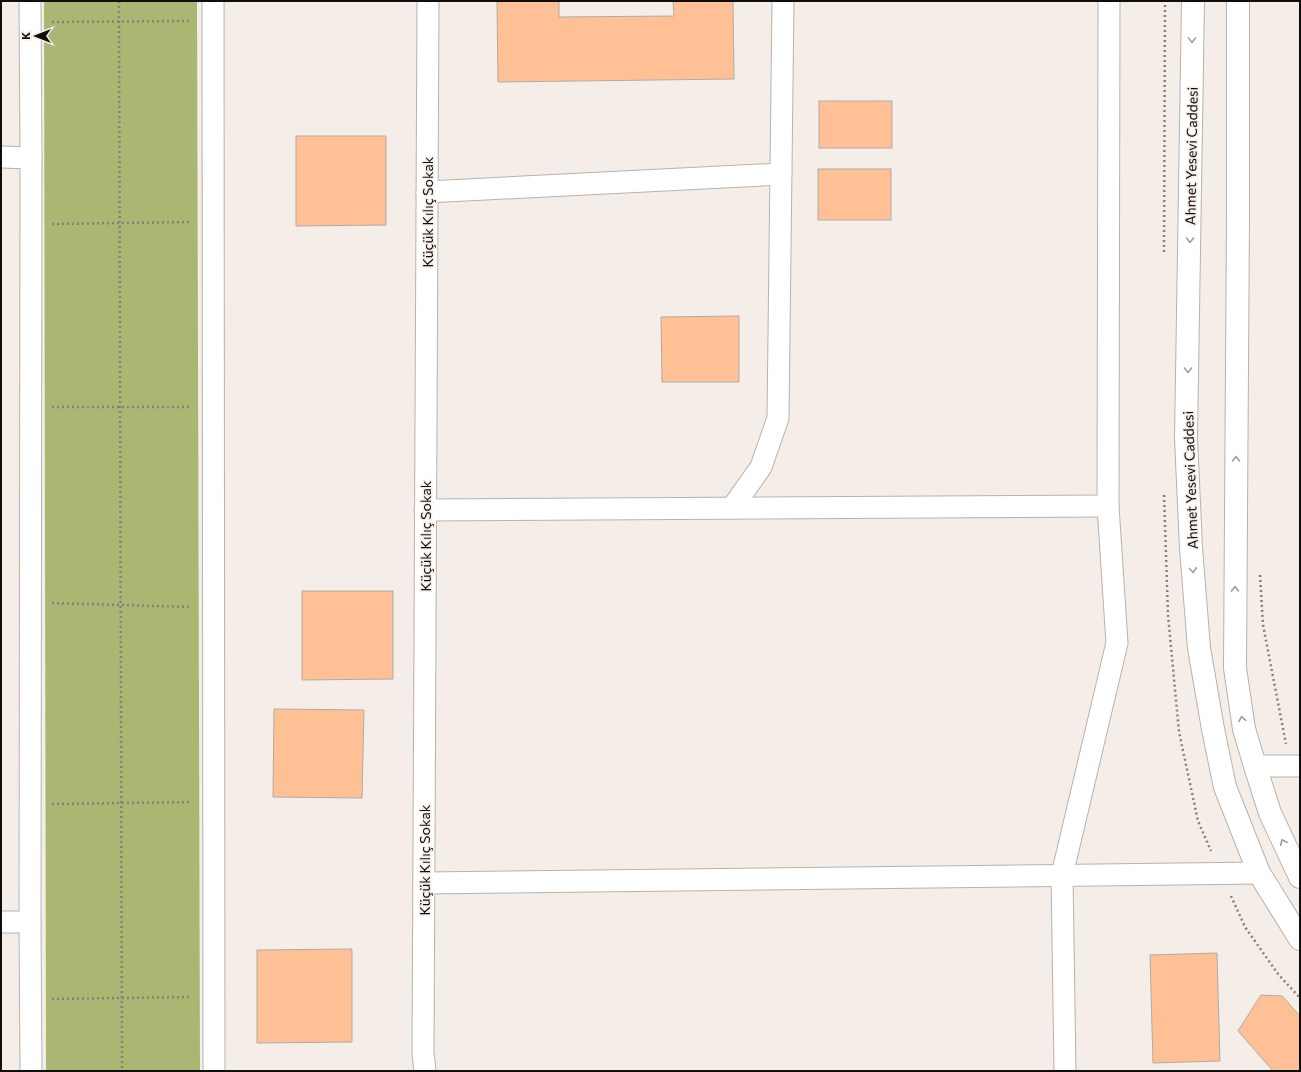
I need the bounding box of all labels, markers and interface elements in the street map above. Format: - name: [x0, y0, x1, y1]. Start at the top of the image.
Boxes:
- north arrow: [16, 16, 56, 56]
- text: K: [19, 32, 32, 40]
- one-way arrow: [1188, 37, 1197, 43]
- street label: Ahmet Yesevi Caddesi: [1181, 87, 1201, 225]
- street label: Küçük Kılıç Sokak: [419, 156, 436, 267]
- one-way arrow: [1185, 237, 1194, 243]
- one-way arrow: [1184, 367, 1192, 373]
- street label: Ahmet Yesevi Caddesi: [1179, 411, 1201, 549]
- one-way arrow: [1232, 456, 1240, 462]
- street label: Küçük Kılıç Sokak: [417, 480, 434, 591]
- one-way arrow: [1188, 567, 1197, 573]
- one-way arrow: [1231, 586, 1239, 592]
- one-way arrow: [1238, 716, 1247, 722]
- street label: Küçük Kılıç Sokak: [416, 804, 433, 915]
- one-way arrow: [1280, 838, 1288, 846]

